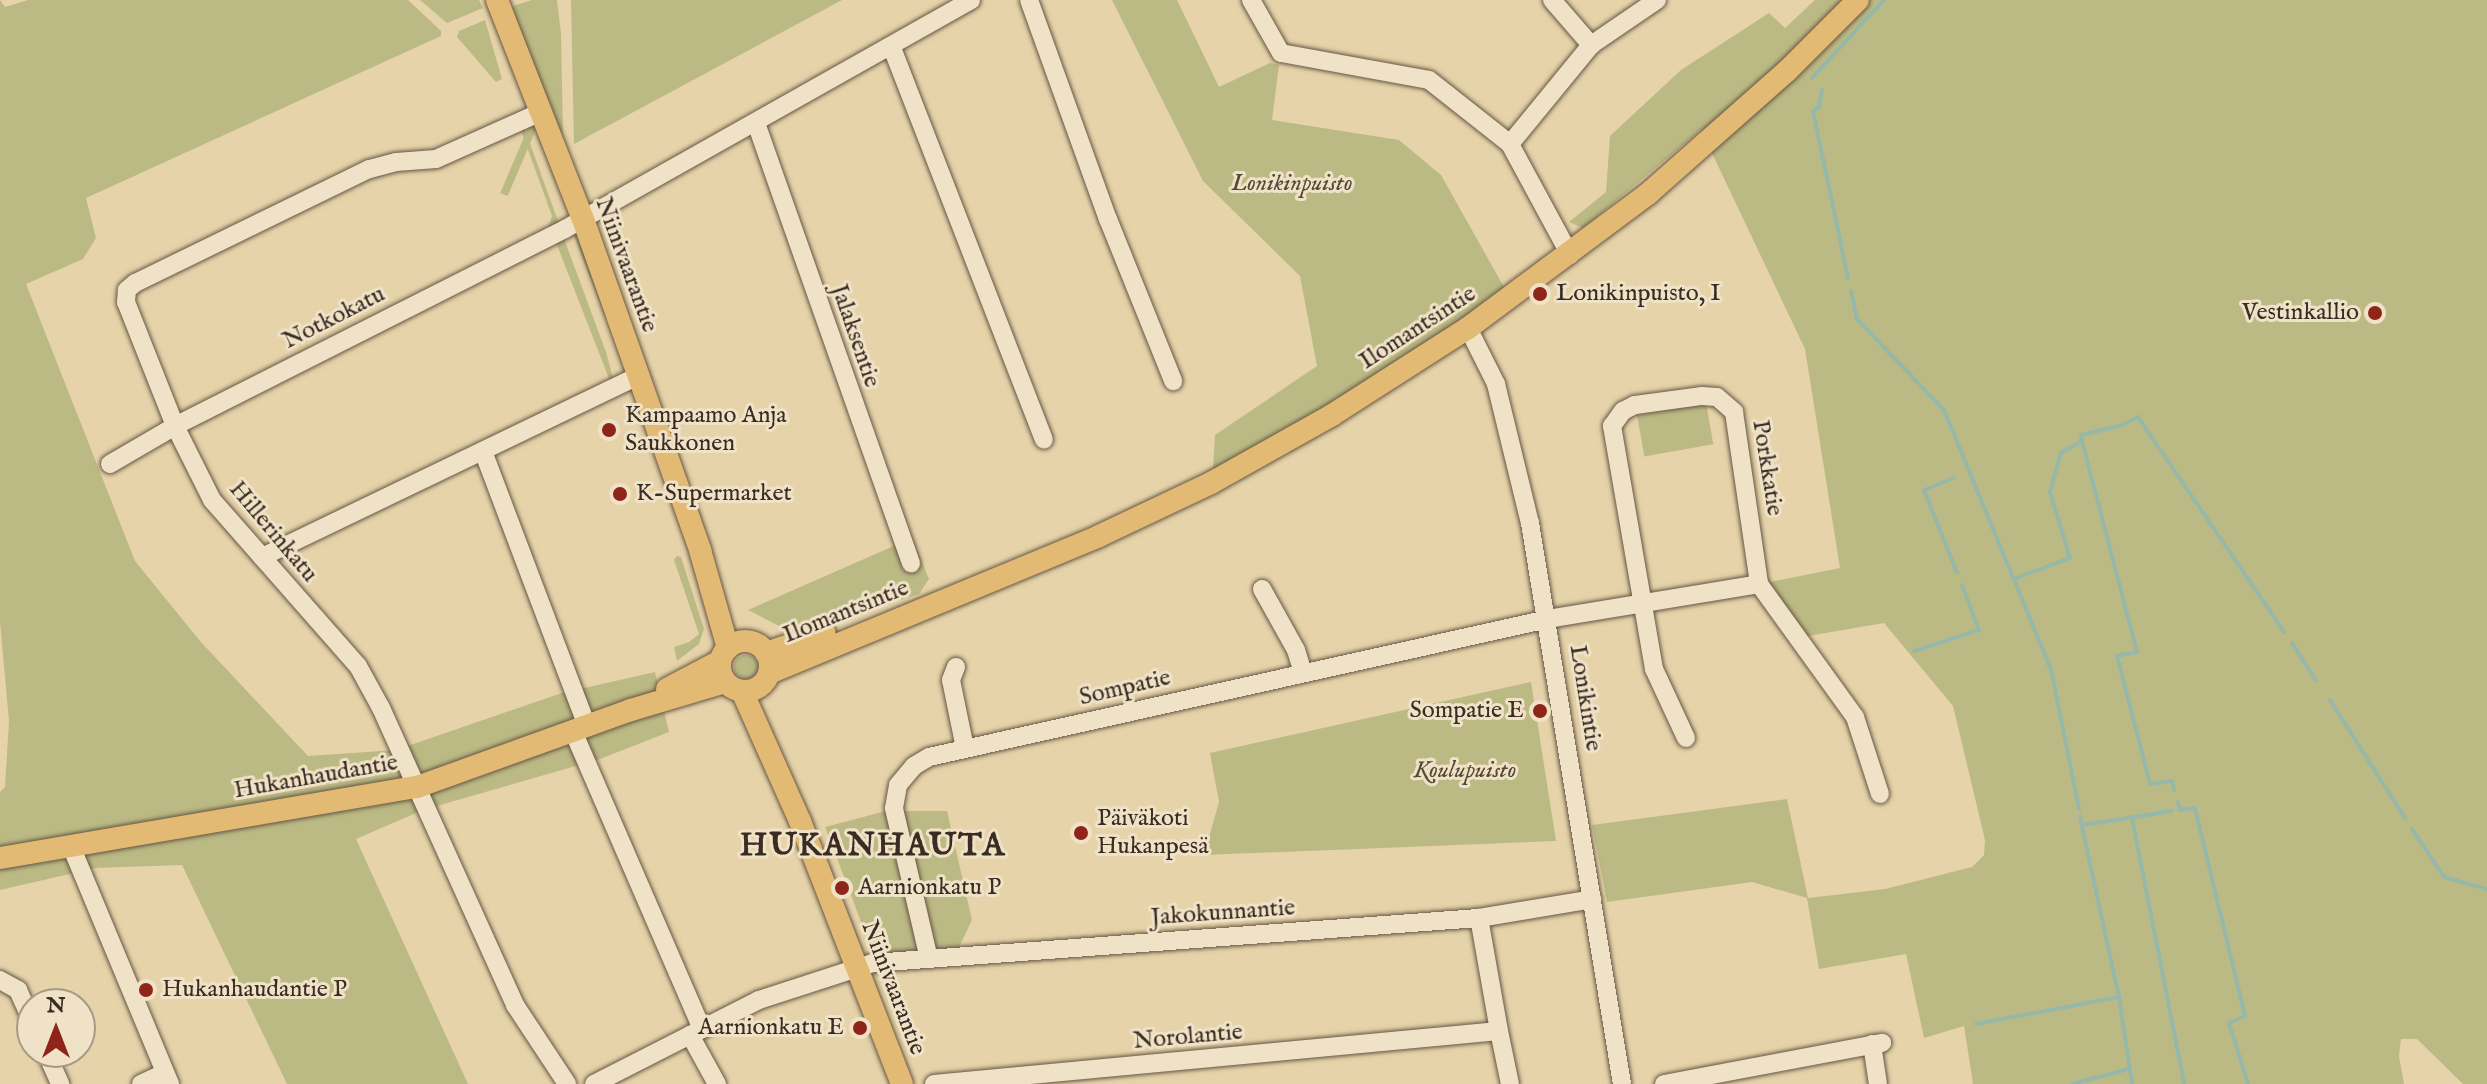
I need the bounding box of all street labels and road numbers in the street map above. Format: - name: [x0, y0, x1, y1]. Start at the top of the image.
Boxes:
- street label: Niinivaarantie: [588, 194, 664, 336]
- street label: Notkokatu: [278, 280, 390, 356]
- street label: Ilomantsintie: [1355, 280, 1481, 376]
- street label: Jalaksentie: [824, 281, 886, 391]
- street label: Porkkatie: [1745, 418, 1789, 518]
- street label: Hillerinkatu: [222, 476, 324, 588]
- street label: Ilomantsintie: [779, 574, 913, 650]
- street label: Lonikintie: [1562, 643, 1608, 753]
- street label: Sompatie: [1077, 664, 1173, 712]
- street label: Hukanhaudantie: [232, 748, 400, 806]
- street label: Jakokunnantie: [1150, 894, 1296, 932]
- street label: Niinivaarantie: [854, 917, 932, 1059]
- street label: Norolantie: [1132, 1018, 1244, 1056]

